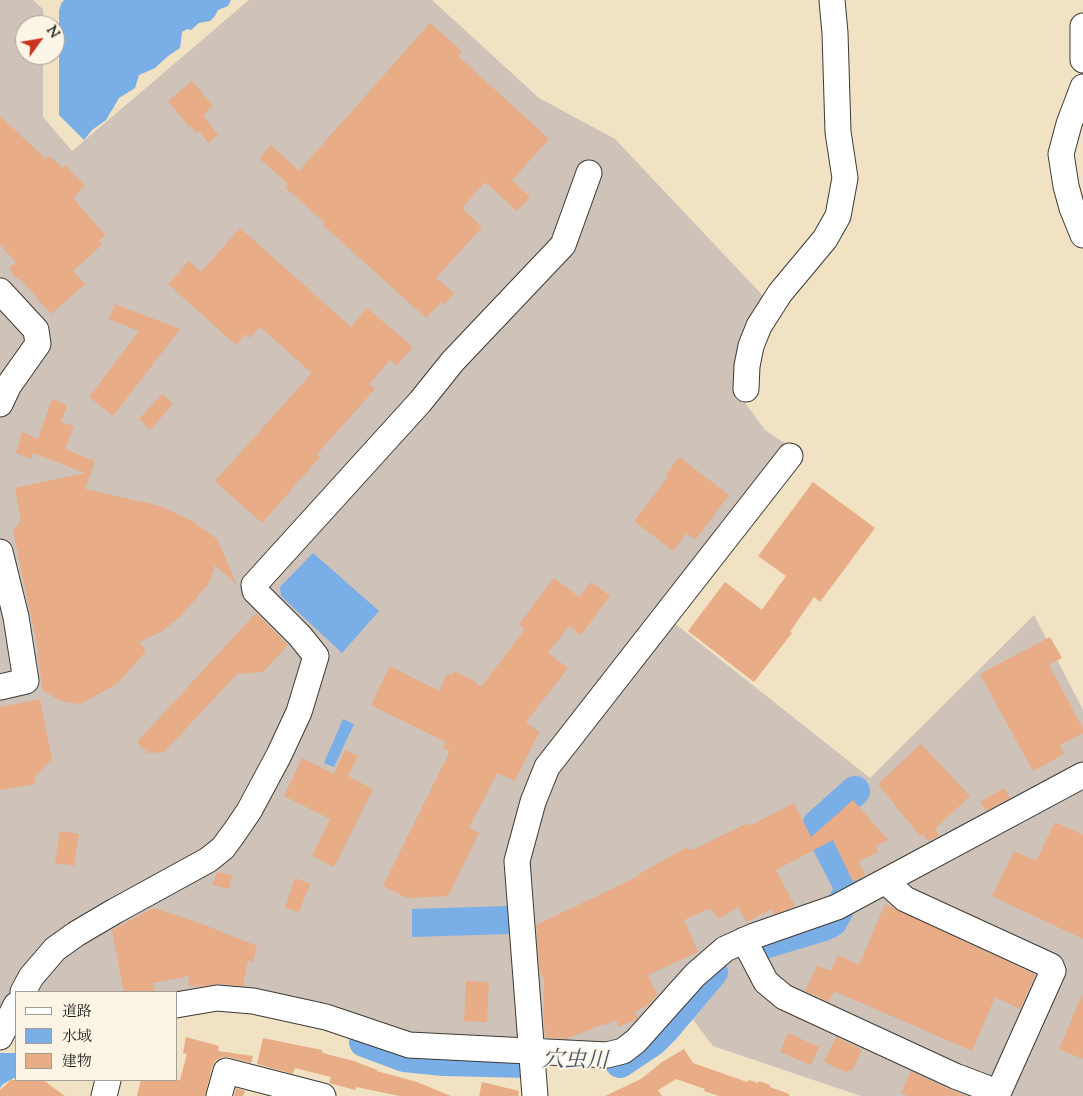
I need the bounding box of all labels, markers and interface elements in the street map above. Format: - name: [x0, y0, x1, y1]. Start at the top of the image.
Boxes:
- north arrow: [15, 15, 65, 65]
- text: N: [40, 23, 63, 43]
- legend: [15, 991, 178, 1081]
- text: 道路: [62, 1002, 92, 1023]
- text: 水域: [62, 1027, 92, 1048]
- water label: 穴虫川: [542, 1049, 608, 1077]
- text: 建物: [62, 1052, 92, 1073]

